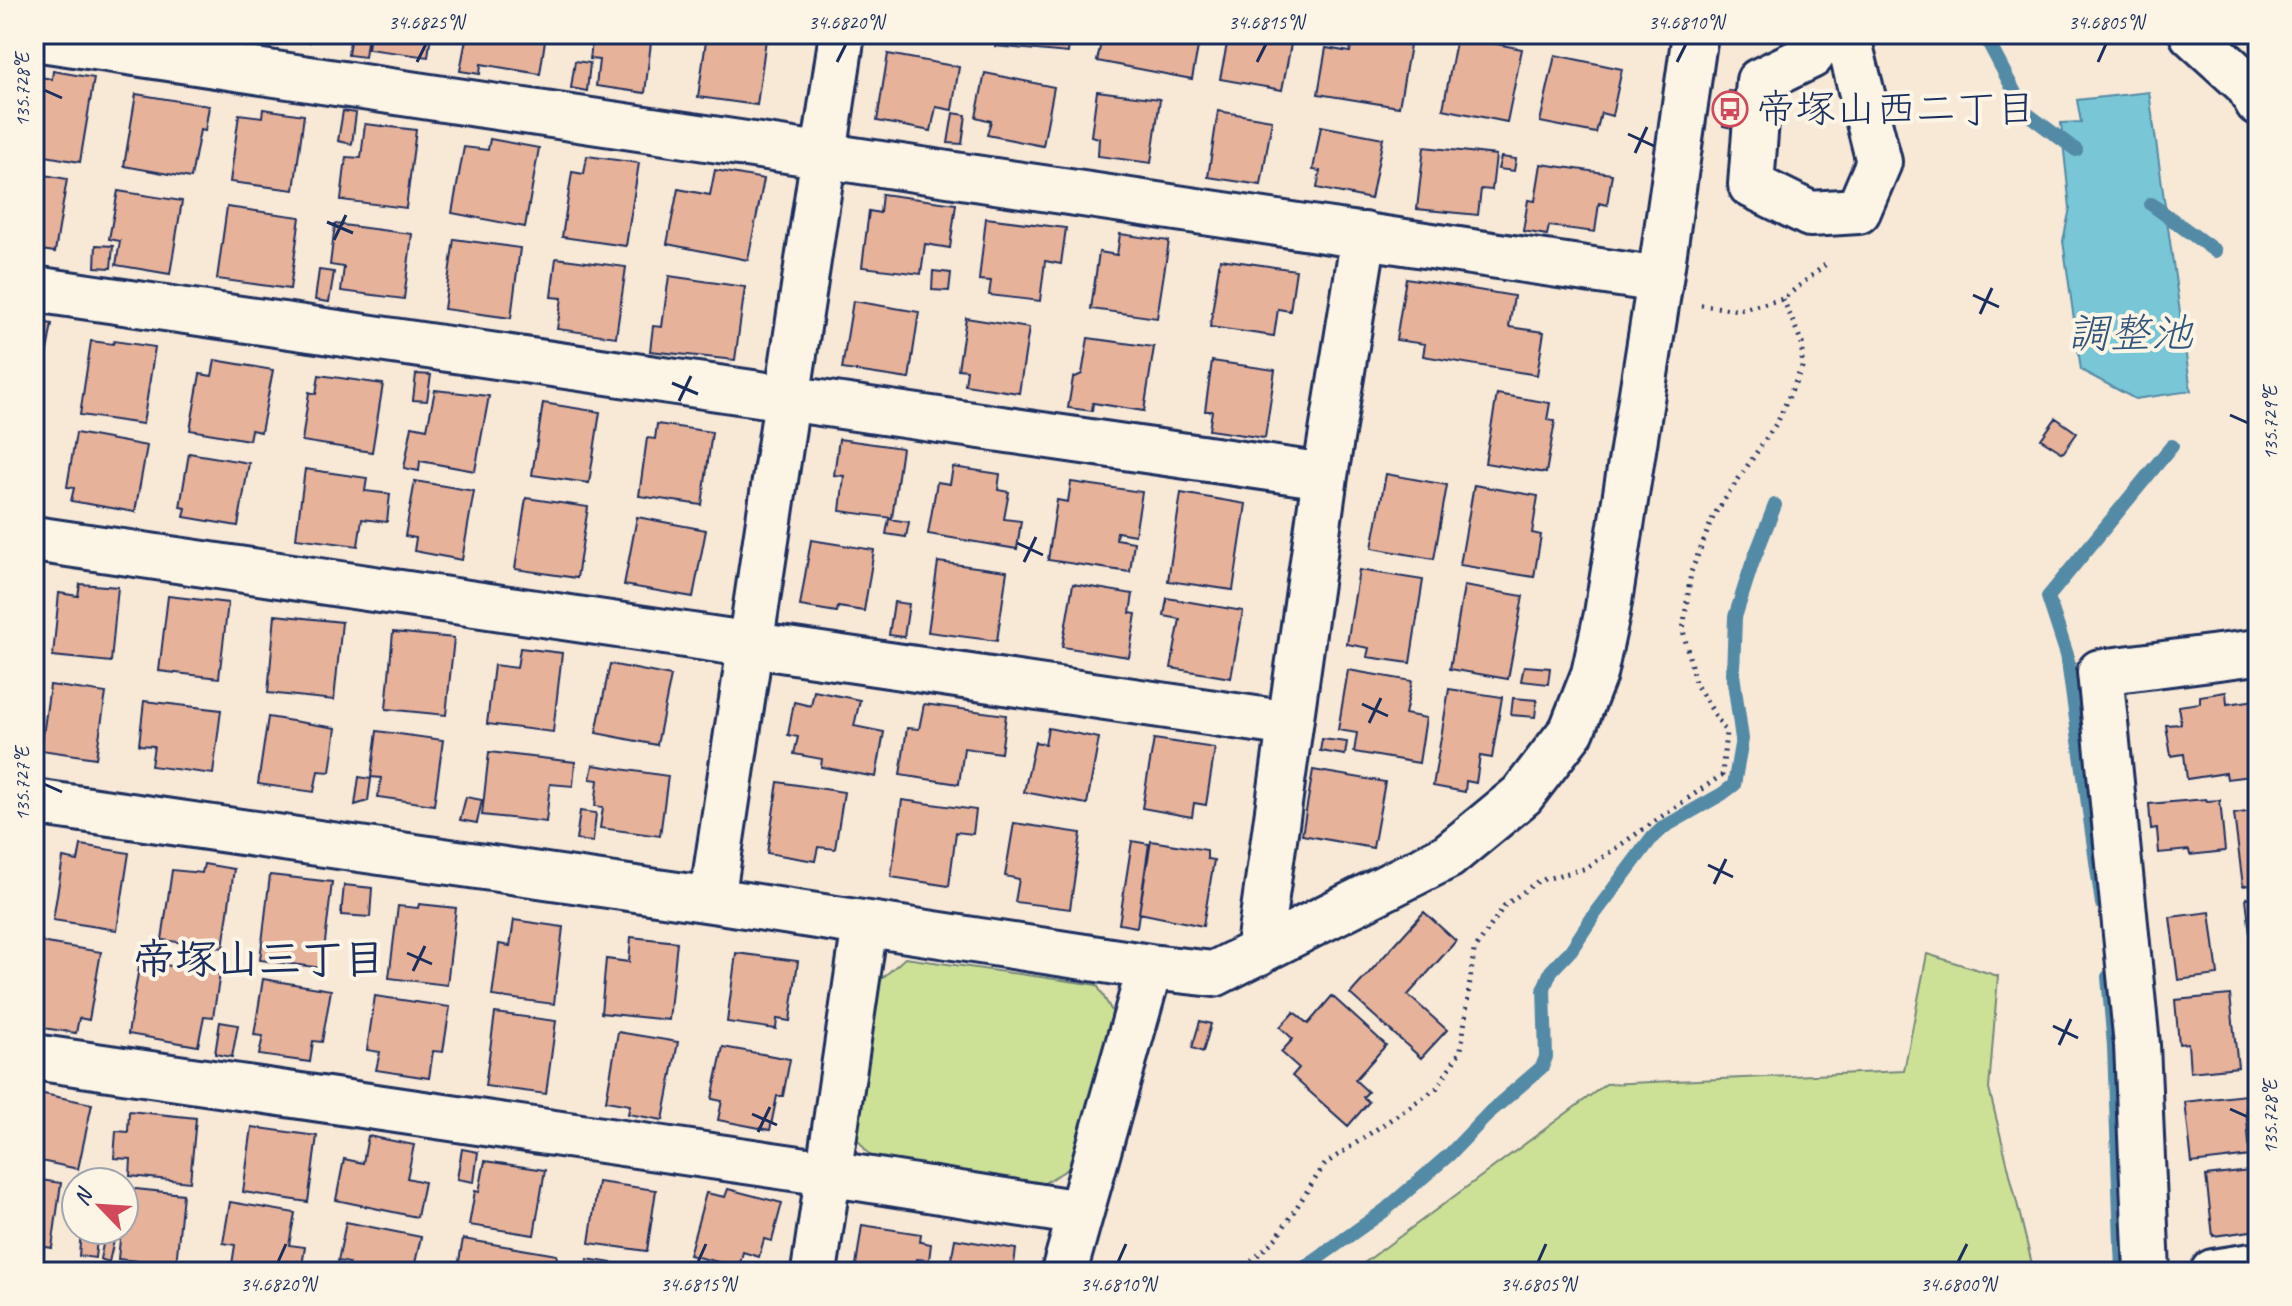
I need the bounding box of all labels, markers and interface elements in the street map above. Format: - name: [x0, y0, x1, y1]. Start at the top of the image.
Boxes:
- text: 34.6825°N: [388, 10, 467, 35]
- text: 34.6820°N: [808, 10, 887, 35]
- text: 34.6815°N: [1228, 10, 1307, 35]
- text: 34.6810°N: [1648, 10, 1727, 35]
- text: 34.6805°N: [2068, 10, 2147, 35]
- text: 135.728°E: [10, 50, 35, 127]
- place label: 帝塚山西二丁目: [1756, 84, 2036, 134]
- bus stop icon: 帝塚山西二丁目: [1711, 90, 1749, 128]
- water label: 調整池: [2067, 307, 2194, 360]
- text: 135.729°E: [2258, 383, 2283, 460]
- text: 135.727°E: [10, 744, 35, 821]
- district label: 帝塚山三丁目: [133, 933, 385, 986]
- text: 135.728°E: [2258, 1077, 2283, 1154]
- north arrow: [60, 1166, 140, 1246]
- text: N: [67, 1183, 100, 1210]
- text: 34.6820°N: [240, 1272, 319, 1297]
- text: 34.6815°N: [660, 1272, 739, 1297]
- text: 34.6810°N: [1080, 1272, 1159, 1297]
- text: 34.6805°N: [1500, 1272, 1579, 1297]
- text: 34.6800°N: [1920, 1272, 1999, 1297]

